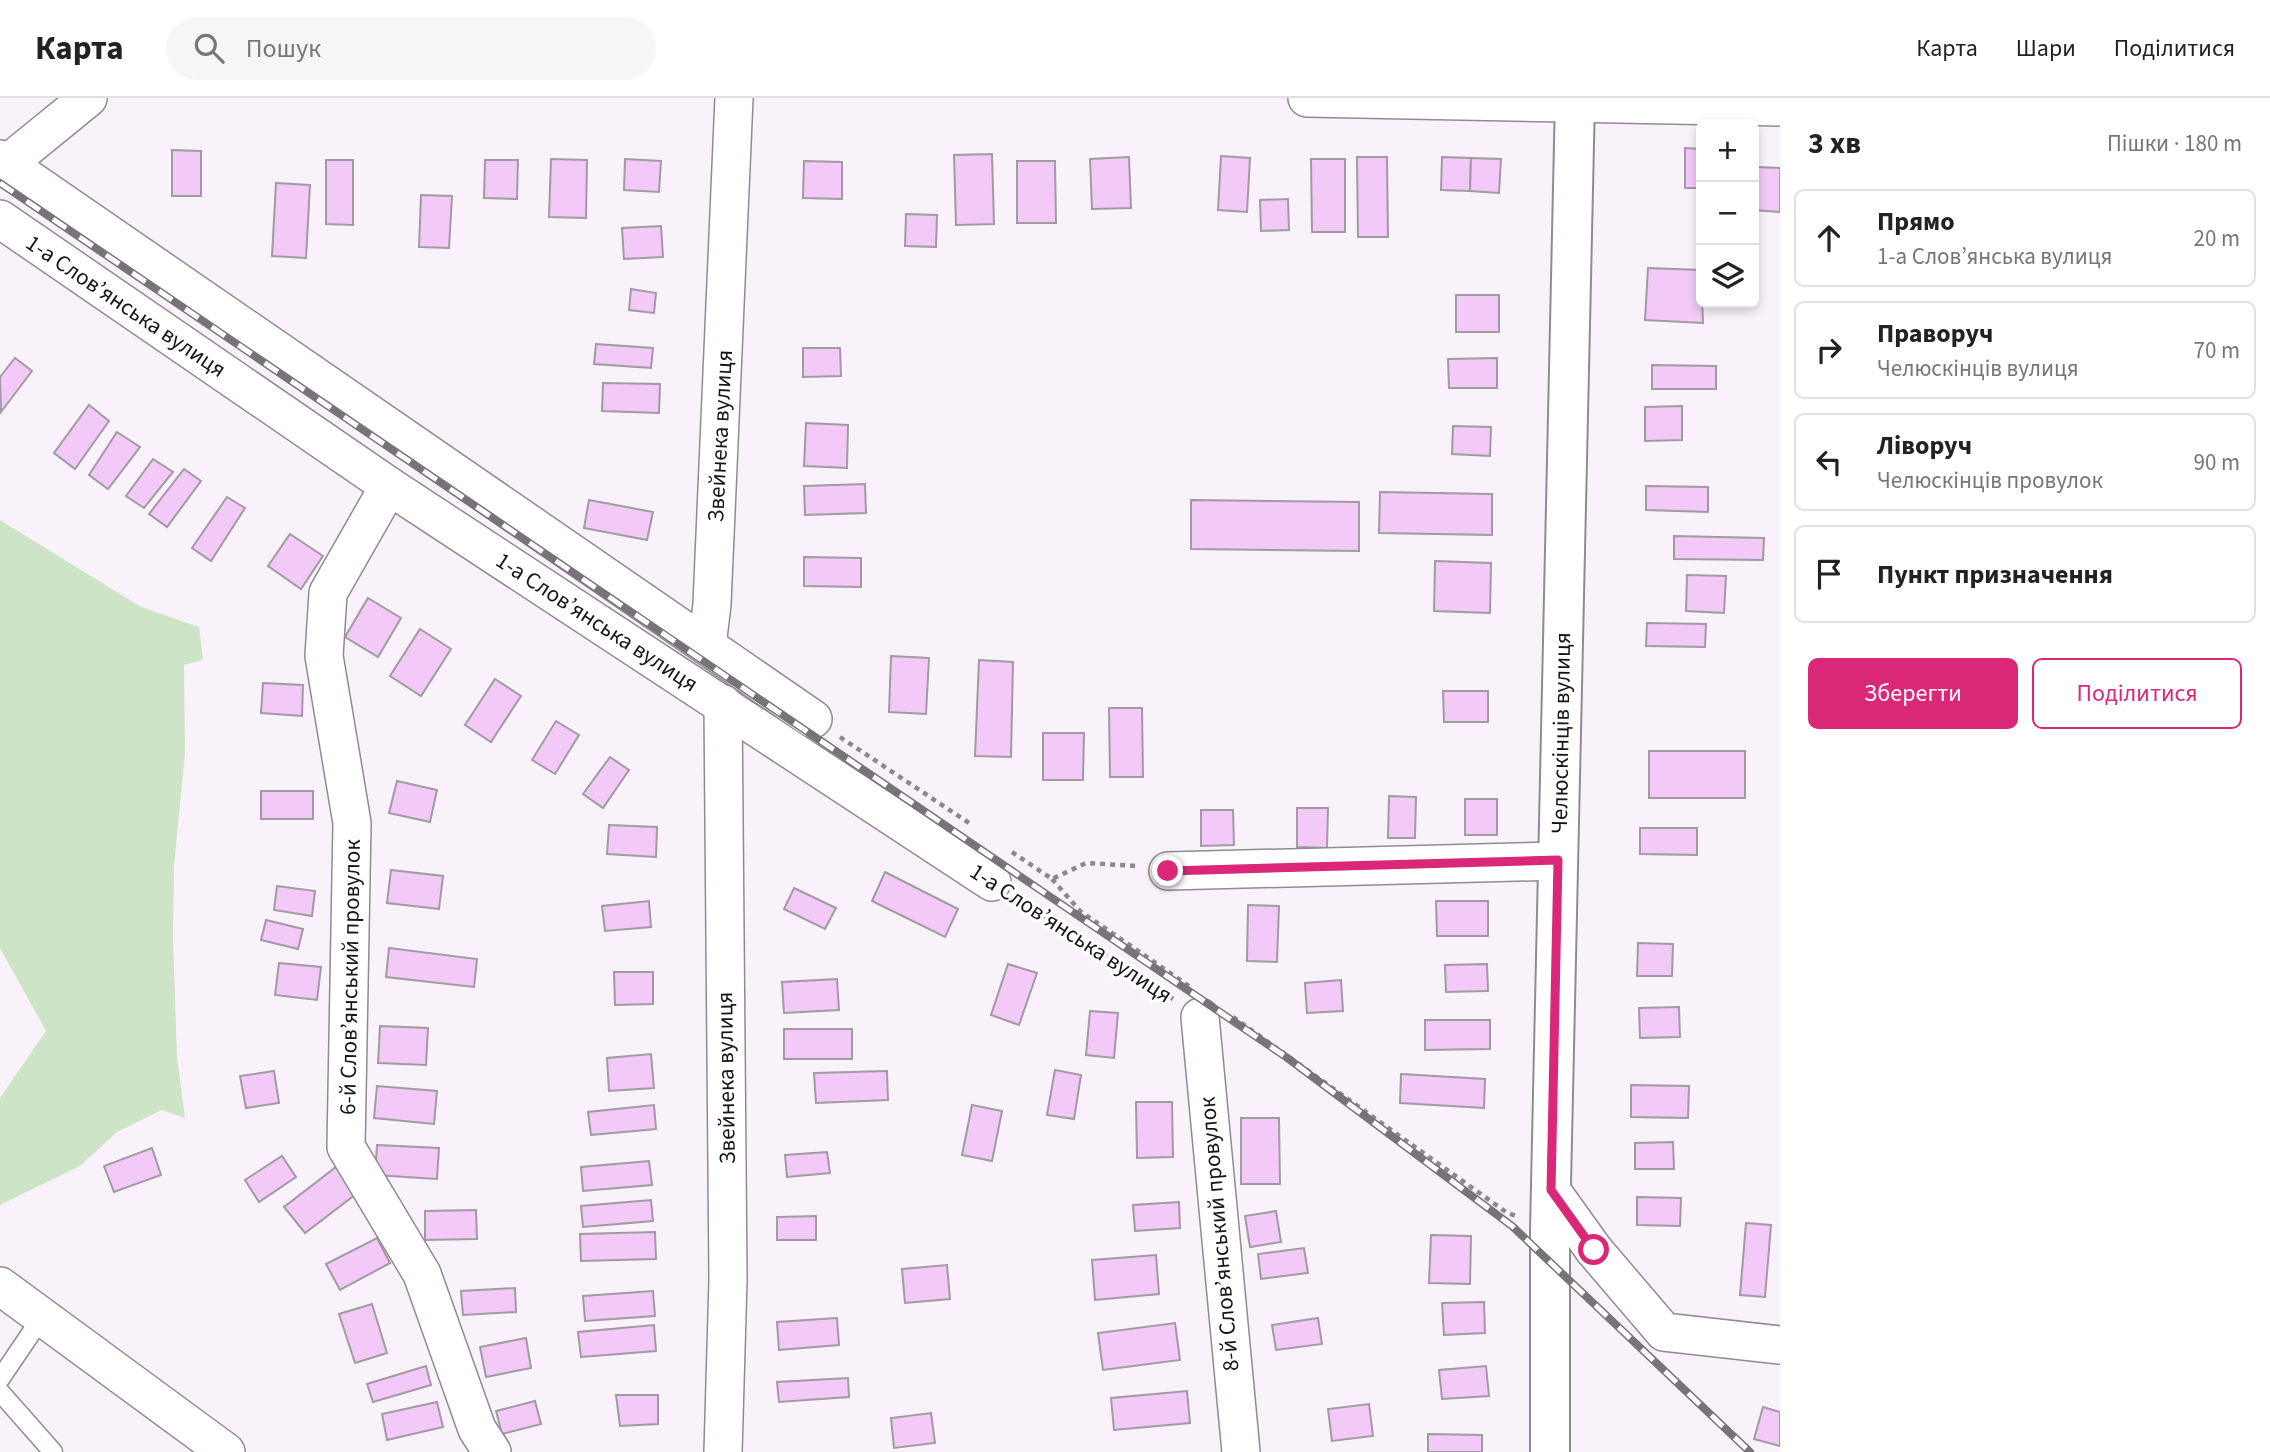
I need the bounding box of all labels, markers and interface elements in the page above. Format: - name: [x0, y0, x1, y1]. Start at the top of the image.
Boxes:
- search box: [166, 17, 656, 80]
- text: Карта: [35, 25, 124, 72]
- icon: search: [190, 29, 228, 67]
- text: Пошук: [246, 30, 321, 67]
- text: Карта: [1916, 31, 1978, 66]
- text: Шари: [2016, 31, 2076, 66]
- text: Поділитися: [2114, 31, 2235, 66]
- map controls: [1696, 119, 1759, 308]
- button: +: [1696, 119, 1759, 182]
- text: 3 хв: [1808, 122, 1861, 165]
- text: Пішки · 180 m: [2107, 127, 2242, 160]
- button: −: [1696, 182, 1759, 245]
- text: Прямо: [1877, 203, 1955, 240]
- icon: ahead: [1810, 219, 1848, 257]
- text: 20 m: [2193, 222, 2240, 255]
- street label: 1-а Слов’янська вулиця: [19, 226, 233, 386]
- text: 1-а Слов’янська вулиця: [1877, 240, 2112, 273]
- button: layers: [1696, 245, 1759, 308]
- text: Праворуч: [1877, 315, 1993, 352]
- icon: right: [1810, 331, 1848, 369]
- text: 70 m: [2193, 334, 2240, 367]
- street label: Звейнека вулиця: [699, 349, 741, 523]
- text: Челюскінців вулиця: [1877, 352, 2079, 385]
- text: Ліворуч: [1877, 427, 1972, 464]
- icon: left: [1810, 443, 1848, 481]
- text: 90 m: [2193, 446, 2240, 479]
- text: Челюскінців провулок: [1877, 464, 2103, 497]
- street label: 1-а Слов’янська вулиця: [489, 544, 705, 700]
- icon: arrive: [1810, 555, 1848, 593]
- text: Пункт призначення: [1877, 556, 2113, 593]
- street label: Челюскінців вулиця: [1543, 632, 1579, 834]
- button: Зберегти: [1808, 658, 2018, 729]
- button: Поділитися: [2032, 658, 2242, 729]
- street label: 6-й Слов’янський провулок: [331, 838, 369, 1115]
- street label: 1-а Слов’янська вулиця: [963, 855, 1179, 1011]
- route end: [1152, 855, 1183, 886]
- street label: Звейнека вулиця: [708, 991, 744, 1165]
- street label: 8-й Слов’янський провулок: [1191, 1095, 1247, 1373]
- route start: [1578, 1234, 1609, 1265]

